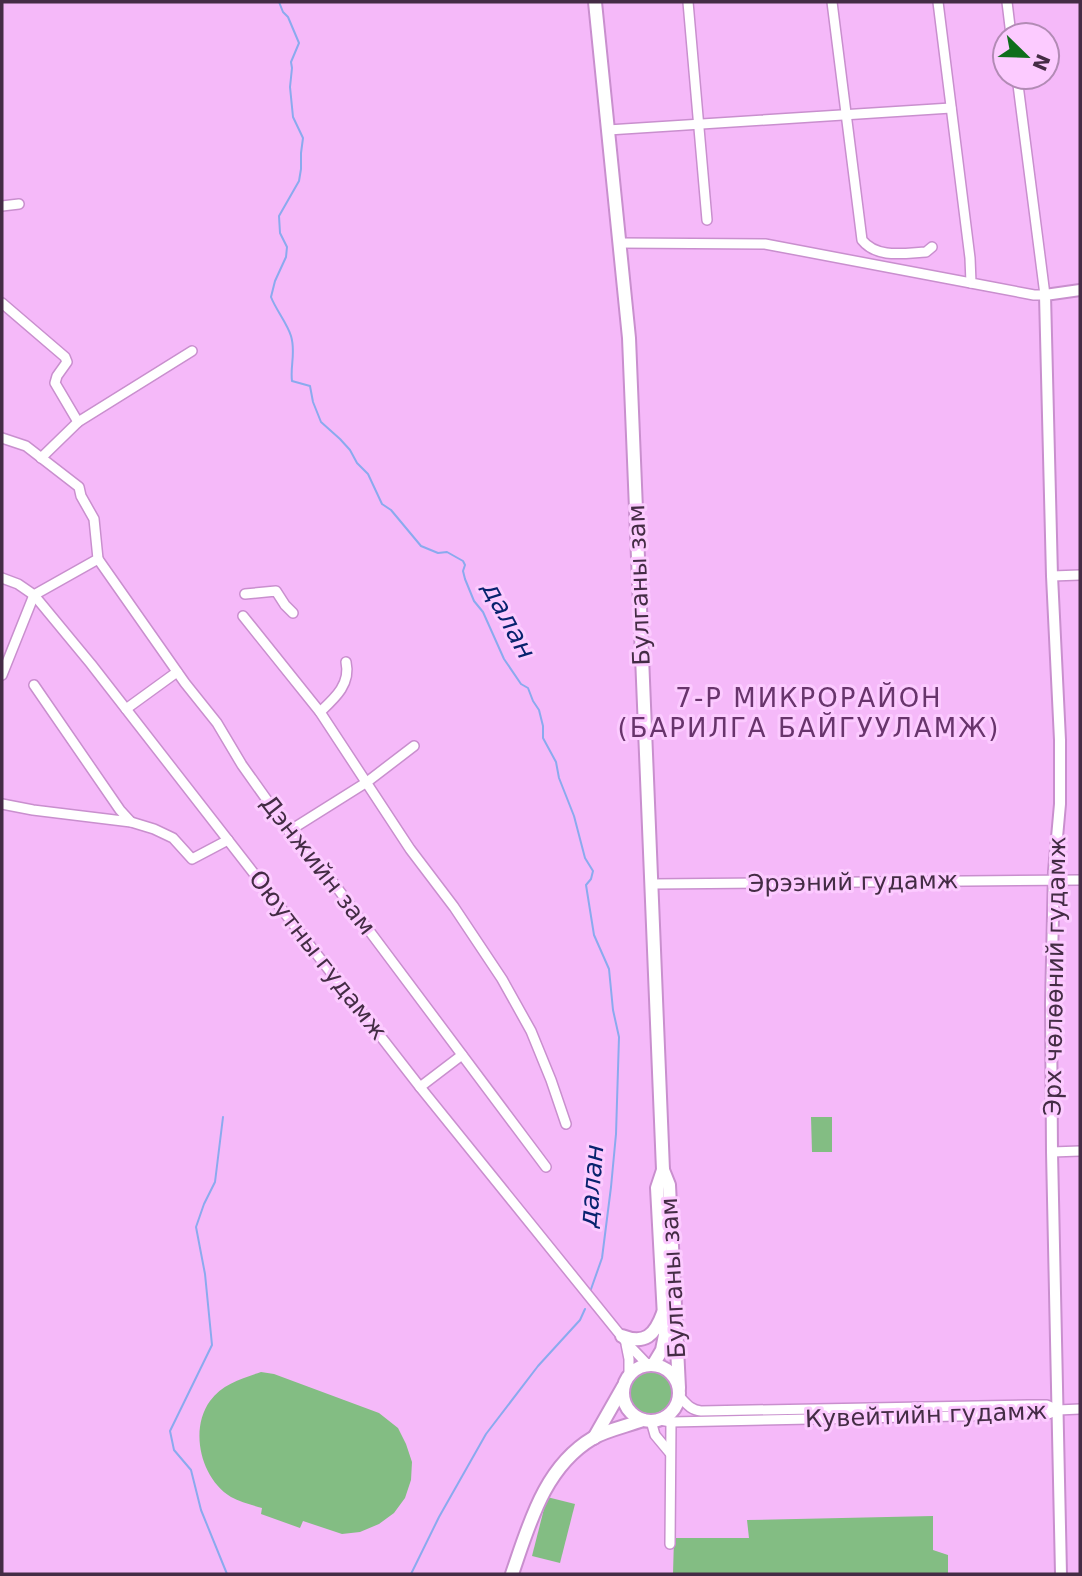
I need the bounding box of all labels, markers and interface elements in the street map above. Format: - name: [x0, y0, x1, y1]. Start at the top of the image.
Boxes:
- north arrow: [991, 21, 1061, 91]
- text: N: [1028, 51, 1055, 74]
- street label: Булганы зам: [622, 504, 656, 666]
- water label: далан: [476, 575, 542, 664]
- district label: 7-Р МИКРОРАЙОН (БАРИЛГА БАЙГУУЛАМЖ): [618, 682, 1000, 743]
- street label: Дэнжийн зам: [255, 790, 381, 940]
- street label: Эрх чөлөөний гудамж: [1039, 836, 1071, 1116]
- street label: Оюутны гудамж: [243, 865, 393, 1045]
- street label: Эрээний гудамж: [747, 866, 959, 898]
- water label: далан: [572, 1143, 610, 1230]
- street label: Булганы зам: [655, 1197, 691, 1359]
- street label: Кувейтийн гудамж: [805, 1397, 1047, 1433]

